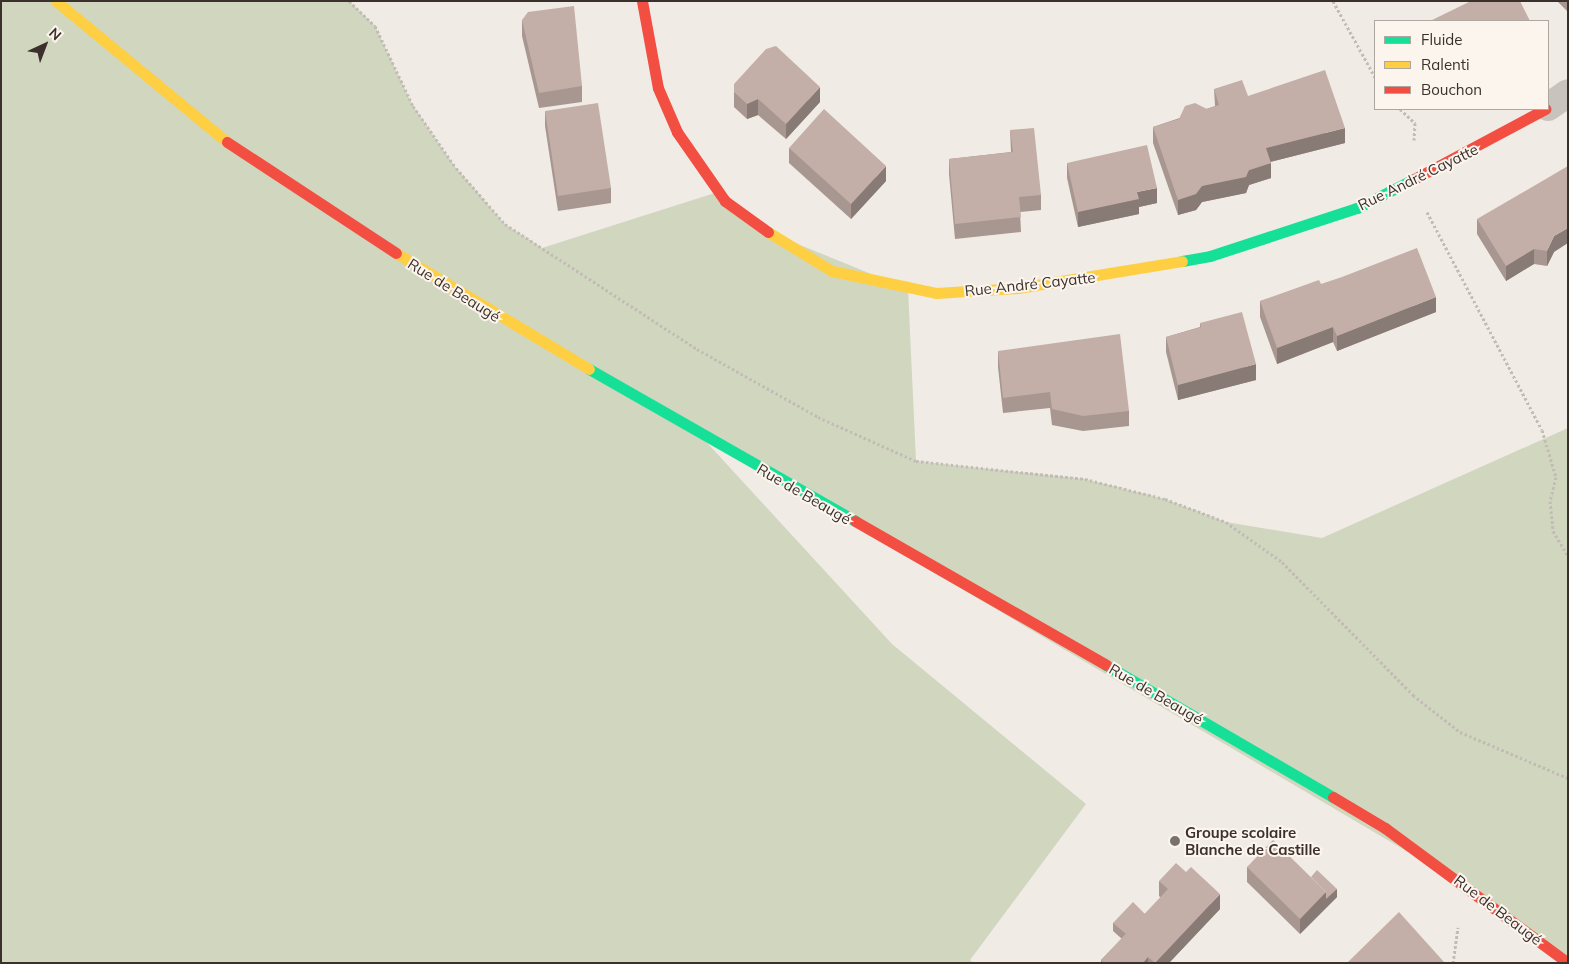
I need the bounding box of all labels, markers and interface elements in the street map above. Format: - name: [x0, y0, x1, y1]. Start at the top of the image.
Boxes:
- north arrow: [20, 20, 70, 70]
- legend: [1374, 20, 1549, 110]
- text: N: [45, 24, 65, 44]
- text: Fluide: [1421, 30, 1462, 49]
- text: Ralenti: [1421, 55, 1470, 74]
- text: Bouchon: [1421, 80, 1482, 99]
- street label: Rue André Cayatte: [1355, 140, 1481, 214]
- street label: Rue de Beaugé: [405, 254, 503, 326]
- street label: Rue André Cayatte: [964, 268, 1096, 300]
- street label: Rue de Beaugé: [754, 460, 854, 528]
- street label: Rue de Beaugé: [1106, 660, 1206, 728]
- place label: Groupe scolaire Blanche de Castille: [1185, 823, 1321, 858]
- marker: Groupe scolaire Blanche de Castille: [1169, 835, 1181, 847]
- street label: Rue de Beaugé: [1450, 871, 1546, 949]

